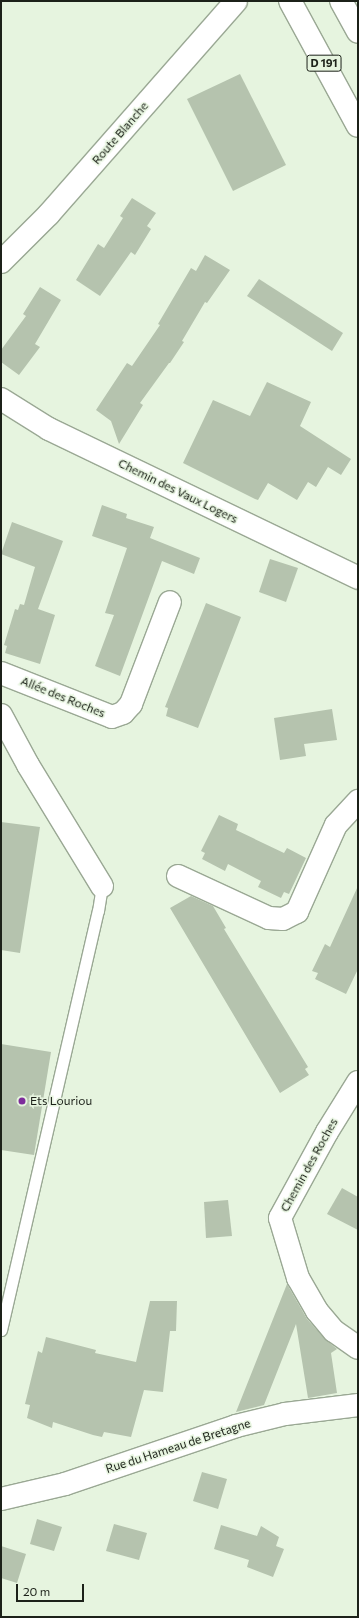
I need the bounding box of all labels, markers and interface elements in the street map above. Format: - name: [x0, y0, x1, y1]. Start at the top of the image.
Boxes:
- road number: D 191: [306, 54, 342, 72]
- street label: Route Blanche: [89, 99, 151, 167]
- street label: Chemin des Vaux Logers: [116, 456, 240, 526]
- street label: Allée des Roches: [19, 674, 107, 720]
- place label: Ets Louriou: [30, 1094, 92, 1108]
- marker: Ets Louriou: [17, 1096, 27, 1106]
- street label: Chemin des Roches: [277, 1116, 341, 1214]
- street label: Rue du Hameau de Bretagne: [104, 1416, 252, 1476]
- scale bar: [18, 1576, 86, 1602]
- text: 20 m: [23, 1584, 50, 1598]

